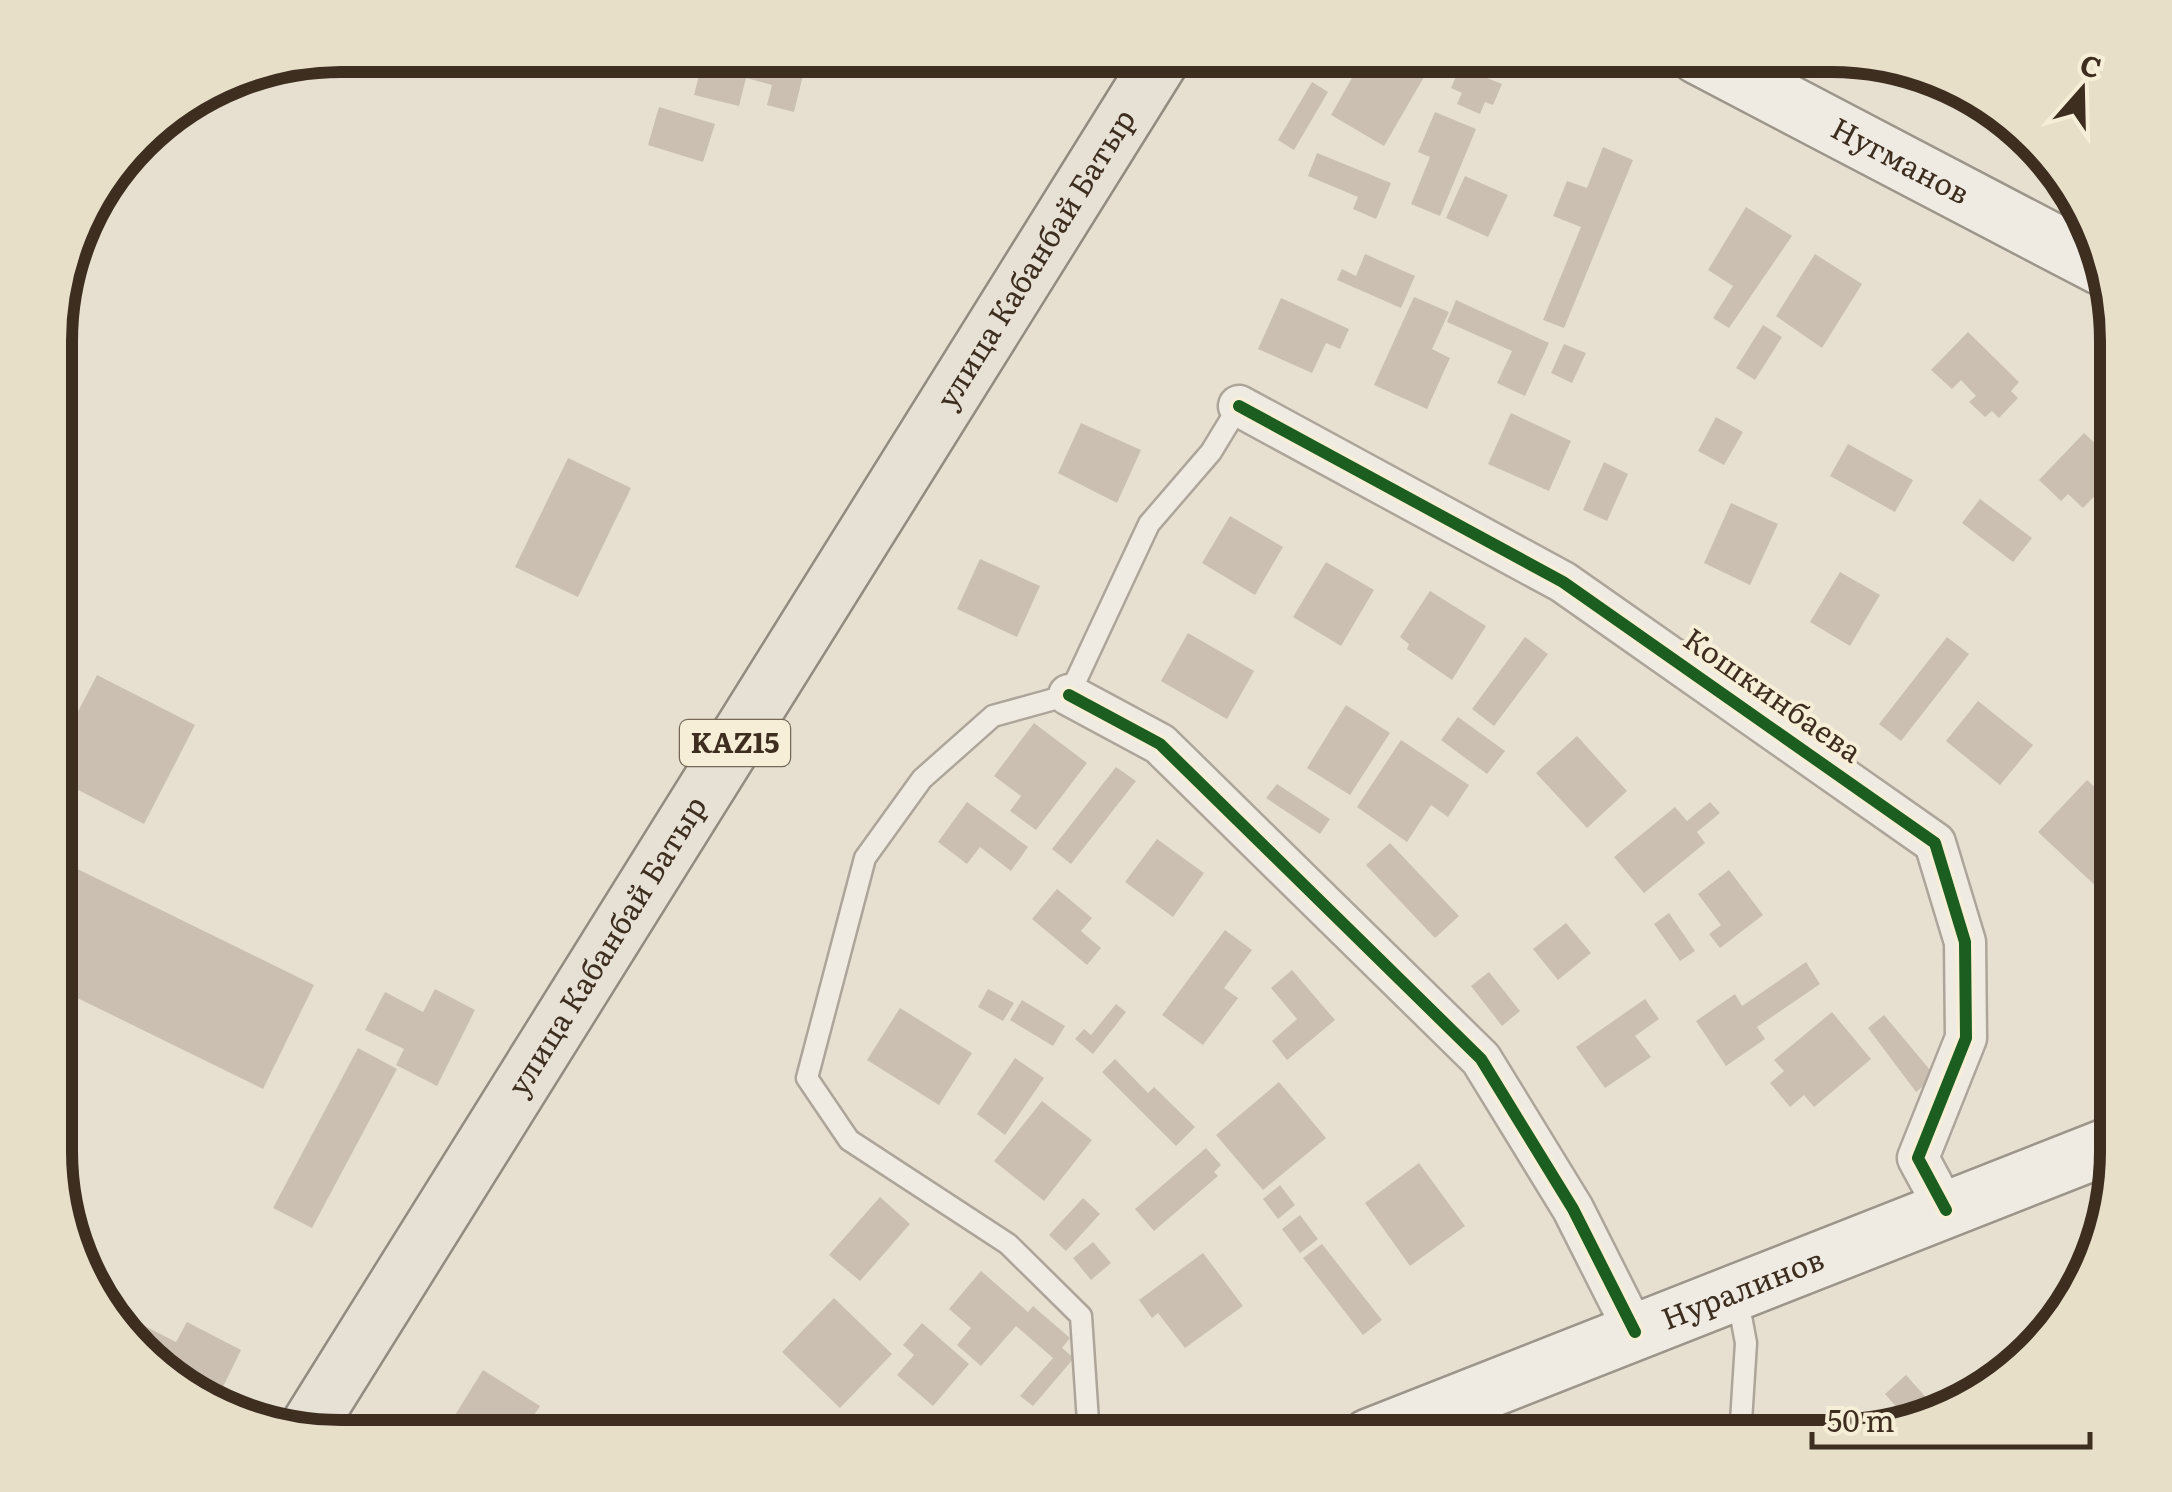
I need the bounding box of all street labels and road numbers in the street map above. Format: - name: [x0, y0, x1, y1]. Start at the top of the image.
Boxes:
- street label: улица Кабанбай Батыр: [924, 99, 1144, 416]
- street label: Нугманов: [1824, 105, 1979, 214]
- street label: Кошкинбаева: [1675, 616, 1873, 772]
- road number: KAZ15: [680, 720, 790, 766]
- street label: улица Кабанбай Батыр: [495, 786, 715, 1103]
- street label: Нуралинов: [1654, 1235, 1830, 1339]

